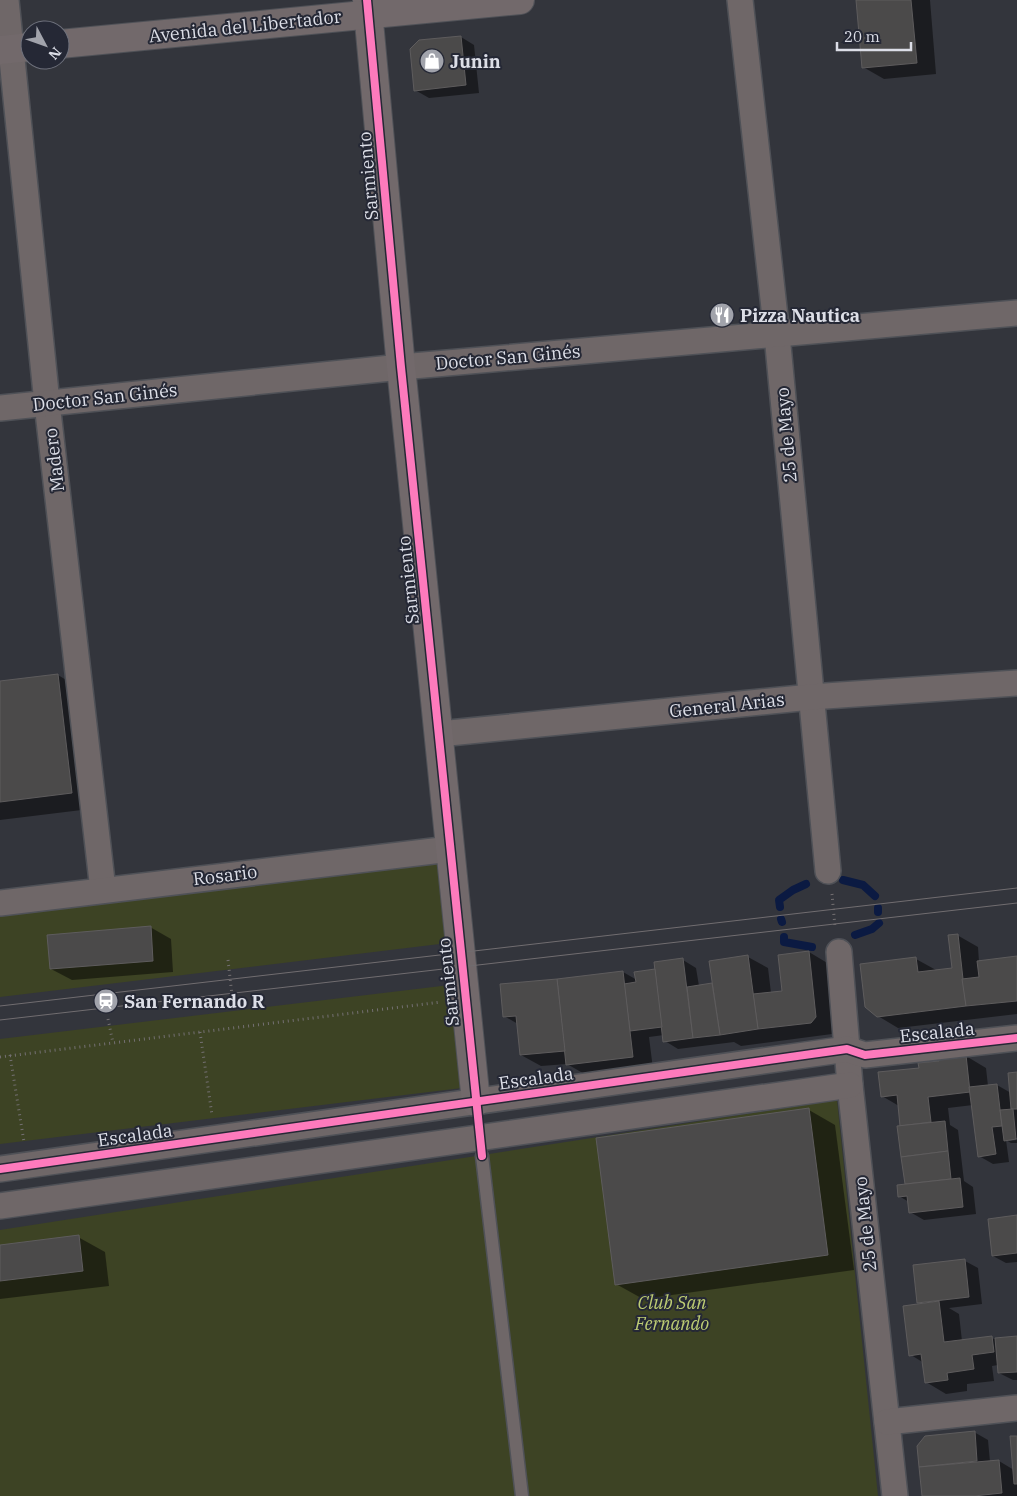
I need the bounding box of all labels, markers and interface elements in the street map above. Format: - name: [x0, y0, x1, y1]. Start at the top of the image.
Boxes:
- street label: Avenida del Libertador: [148, 4, 343, 48]
- north arrow: [20, 20, 70, 70]
- scale bar: [837, 20, 911, 52]
- text: 20 m: [844, 27, 880, 46]
- text: N: [44, 43, 65, 64]
- shop icon: Junin: [419, 48, 445, 74]
- place label: Junin: [450, 50, 501, 73]
- street label: Sarmiento: [353, 131, 383, 221]
- restaurant icon: Pizza Nautica: [709, 302, 735, 328]
- place label: Pizza Nautica: [740, 304, 860, 327]
- street label: Doctor San Ginés: [434, 339, 582, 375]
- street label: Doctor San Ginés: [31, 378, 179, 416]
- street label: 25 de Mayo: [770, 386, 802, 484]
- street label: Madero: [39, 427, 69, 493]
- street label: Sarmiento: [392, 535, 424, 625]
- street label: General Arias: [668, 688, 786, 722]
- street label: Rosario: [192, 860, 258, 890]
- street label: Sarmiento: [432, 937, 464, 1027]
- station icon: San Fernando R: [93, 988, 119, 1014]
- place label: San Fernando R: [124, 990, 265, 1013]
- street label: Escalada: [898, 1017, 976, 1047]
- street label: Escalada: [497, 1061, 575, 1095]
- street label: Escalada: [96, 1118, 174, 1152]
- street label: 25 de Mayo: [849, 1175, 881, 1273]
- park label: Club San Fernando: [634, 1291, 709, 1335]

